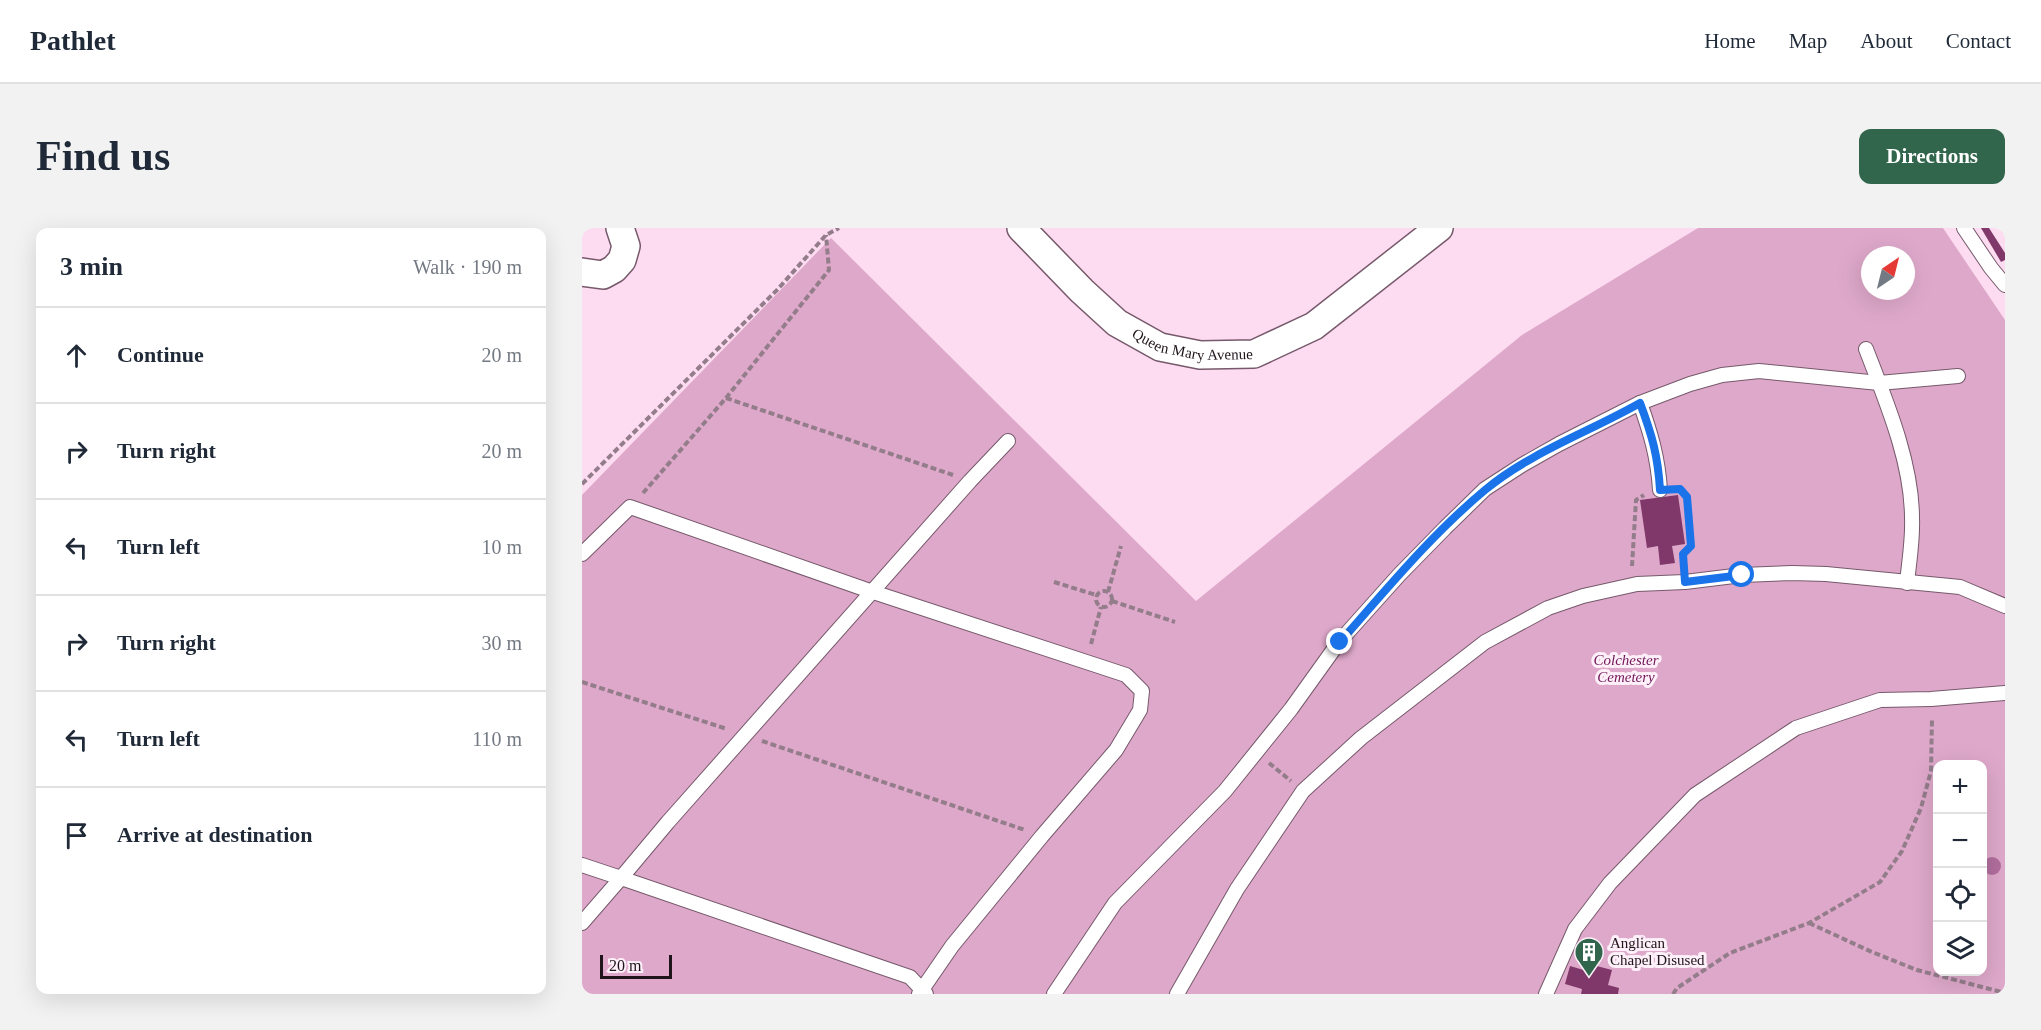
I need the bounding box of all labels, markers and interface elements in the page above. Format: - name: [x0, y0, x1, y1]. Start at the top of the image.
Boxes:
- text: Pathlet: [30, 25, 116, 56]
- text: Home: [1704, 29, 1756, 53]
- text: Map: [1789, 29, 1827, 53]
- text: About: [1860, 29, 1913, 53]
- text: Contact: [1946, 29, 2011, 53]
- button: Directions: [1859, 129, 2005, 184]
- text: Find us: [36, 133, 170, 179]
- north arrow: [1861, 246, 1915, 300]
- text: 3 min: [60, 252, 123, 281]
- text: Walk · 190 m: [413, 256, 522, 278]
- street label: Queen Mary Avenue: [1130, 325, 1253, 363]
- icon: ahead: [60, 339, 93, 372]
- text: Continue: [117, 342, 204, 367]
- text: 20 m: [481, 344, 522, 366]
- icon: right: [60, 435, 93, 468]
- text: Turn right: [117, 438, 216, 463]
- text: 20 m: [481, 440, 522, 462]
- icon: left: [60, 531, 93, 564]
- text: Turn left: [117, 534, 200, 559]
- text: 10 m: [481, 536, 522, 558]
- route start: [1728, 561, 1754, 587]
- icon: right: [60, 627, 93, 660]
- route end: [1326, 628, 1352, 654]
- text: Turn right: [117, 630, 216, 655]
- text: 30 m: [481, 632, 522, 654]
- park label: Colchester Cemetery: [1594, 652, 1659, 685]
- icon: left: [60, 723, 93, 756]
- text: Turn left: [117, 726, 200, 751]
- text: 110 m: [472, 728, 522, 750]
- map controls: [1933, 760, 1987, 976]
- button: +: [1933, 760, 1987, 814]
- button: −: [1933, 814, 1987, 868]
- icon: arrive: [60, 819, 93, 852]
- text: Arrive at destination: [117, 822, 313, 847]
- button: locate: [1933, 868, 1987, 922]
- button: layers: [1933, 922, 1987, 976]
- place label: Anglican Chapel Disused: [1610, 935, 1705, 968]
- building icon: Anglican Chapel Disused: [1573, 936, 1605, 978]
- scale bar: [600, 952, 672, 980]
- text: 20 m: [609, 957, 641, 974]

